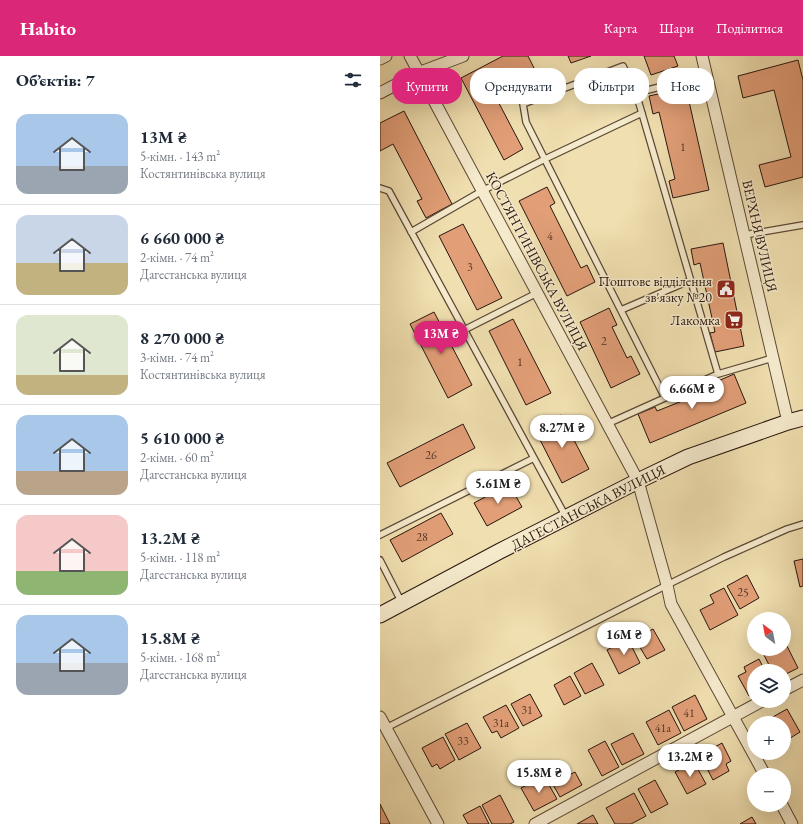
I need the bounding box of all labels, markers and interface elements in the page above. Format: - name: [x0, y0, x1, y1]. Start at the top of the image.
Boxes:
- text: Habito: [20, 16, 76, 41]
- text: Карта: [604, 19, 637, 37]
- text: Шари: [659, 19, 694, 37]
- text: Поділитися: [716, 19, 783, 37]
- chip: Купити: [392, 68, 462, 104]
- chip: Орендувати: [470, 68, 566, 104]
- chip: Фільтри: [574, 68, 649, 104]
- chip: Нове: [657, 68, 714, 104]
- text: Об’єктів: 7: [16, 69, 95, 91]
- icon: filters: [342, 69, 364, 91]
- text: 13M ₴: [140, 126, 187, 148]
- icon: home: [48, 130, 96, 178]
- house number: 1: [680, 139, 686, 155]
- text: 5-кімн. · 143 m²: [140, 148, 220, 165]
- text: Костянтинівська вулиця: [140, 165, 266, 182]
- street label: КОСТЯНТИНІВСЬКА ВУЛИЦЯ: [482, 168, 592, 354]
- street label: ВЕРХНЯ ВУЛИЦЯ: [738, 178, 782, 294]
- text: 6 660 000 ₴: [140, 227, 224, 249]
- house number: 4: [547, 228, 553, 244]
- icon: home: [48, 231, 96, 279]
- text: 2-кімн. · 74 m²: [140, 249, 214, 266]
- house number: 3: [467, 259, 473, 275]
- text: Дагестанська вулиця: [140, 266, 247, 283]
- place label: Поштове відділення зв'язку №20: [598, 272, 712, 306]
- public building icon: Поштове відділення зв'язку №20: [715, 278, 737, 300]
- supermarket icon: Лакомка: [723, 309, 745, 331]
- place label: Лакомка: [670, 311, 720, 329]
- pin: 13M ₴: [413, 321, 469, 355]
- text: 13M ₴: [423, 325, 459, 342]
- text: 8 270 000 ₴: [140, 327, 224, 349]
- icon: home: [48, 331, 96, 379]
- house number: 2: [601, 333, 607, 349]
- text: 3-кімн. · 74 m²: [140, 349, 214, 366]
- house number: 1: [517, 354, 523, 370]
- text: Костянтинівська вулиця: [140, 366, 266, 383]
- pin: 6.66M ₴: [655, 376, 729, 410]
- text: 6.66M ₴: [669, 380, 715, 397]
- pin: 8.27M ₴: [525, 415, 599, 449]
- text: 8.27M ₴: [539, 419, 585, 436]
- text: 5 610 000 ₴: [140, 427, 224, 449]
- icon: home: [48, 431, 96, 479]
- house number: 26: [425, 447, 437, 463]
- text: 2-кімн. · 60 m²: [140, 449, 214, 466]
- street label: ДАГЕСТАНСЬКА ВУЛИЦЯ: [508, 460, 669, 554]
- text: Дагестанська вулиця: [140, 466, 247, 483]
- pin: 5.61M ₴: [461, 471, 535, 505]
- text: 5.61M ₴: [475, 475, 521, 492]
- text: 13.2M ₴: [140, 527, 200, 549]
- house number: 28: [416, 529, 428, 545]
- icon: home: [48, 531, 96, 579]
- text: 5-кімн. · 118 m²: [140, 549, 220, 566]
- text: Дагестанська вулиця: [140, 566, 247, 583]
- house number: 25: [737, 584, 749, 600]
- north arrow: [747, 612, 791, 656]
- map controls: [747, 612, 791, 812]
- pin: 16M ₴: [596, 622, 652, 656]
- text: 16M ₴: [606, 626, 642, 643]
- text: 15.8M ₴: [140, 627, 200, 649]
- icon: home: [48, 631, 96, 679]
- text: 5-кімн. · 168 m²: [140, 649, 220, 666]
- button: layers: [747, 664, 791, 708]
- text: Дагестанська вулиця: [140, 666, 247, 683]
- house number: 31: [521, 702, 533, 718]
- house number: 41: [683, 705, 695, 721]
- house number: 31а: [493, 715, 509, 731]
- button: +: [747, 716, 791, 760]
- house number: 41а: [655, 720, 671, 736]
- house number: 33: [457, 733, 469, 749]
- pin: 13.2M ₴: [653, 744, 727, 778]
- text: 13.2M ₴: [667, 748, 713, 765]
- pin: 15.8M ₴: [502, 760, 576, 794]
- text: 15.8M ₴: [516, 764, 562, 781]
- button: −: [747, 768, 791, 812]

